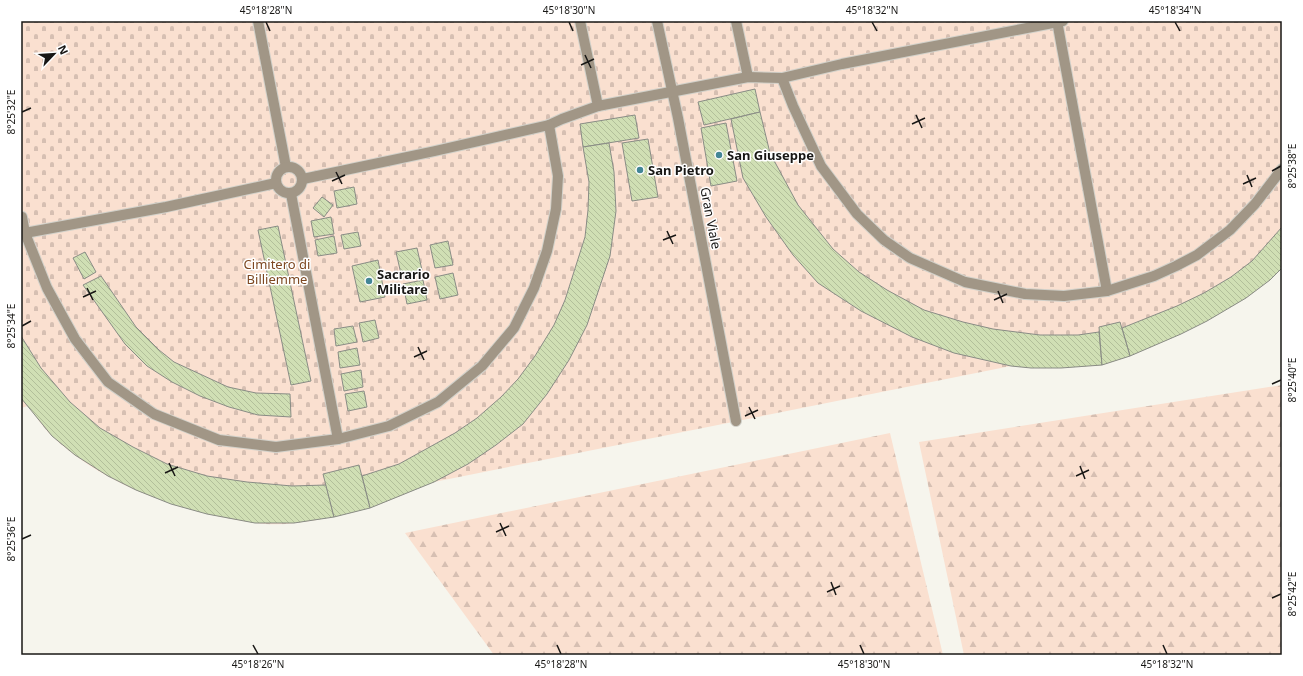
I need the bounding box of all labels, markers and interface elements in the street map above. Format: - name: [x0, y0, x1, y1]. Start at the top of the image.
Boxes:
- text: 45°18'28"N: [240, 3, 292, 17]
- text: 45°18'30"N: [543, 3, 595, 17]
- text: 45°18'32"N: [846, 3, 898, 17]
- text: 45°18'34"N: [1149, 3, 1201, 17]
- north arrow: [34, 34, 74, 74]
- text: N: [55, 42, 72, 57]
- text: 8°25'32"E: [4, 90, 18, 134]
- text: 8°25'38"E: [1285, 144, 1299, 188]
- place label: San Giuseppe: [727, 146, 814, 164]
- marker: San Giuseppe: [714, 150, 724, 160]
- place label: San Pietro: [648, 161, 714, 179]
- marker: San Pietro: [635, 165, 645, 175]
- street label: Gran Viale: [696, 186, 726, 250]
- park label: Cimitero di Billiemme: [244, 255, 310, 288]
- place label: Sacrario Militare: [377, 265, 430, 298]
- marker: Sacrario Militare: [364, 276, 374, 286]
- text: 8°25'34"E: [4, 304, 18, 348]
- text: 8°25'40"E: [1285, 358, 1299, 402]
- text: 8°25'36"E: [4, 517, 18, 561]
- text: 8°25'42"E: [1285, 572, 1299, 616]
- text: 45°18'26"N: [232, 657, 284, 671]
- text: 45°18'28"N: [535, 657, 587, 671]
- text: 45°18'30"N: [838, 657, 890, 671]
- text: 45°18'32"N: [1141, 657, 1193, 671]

